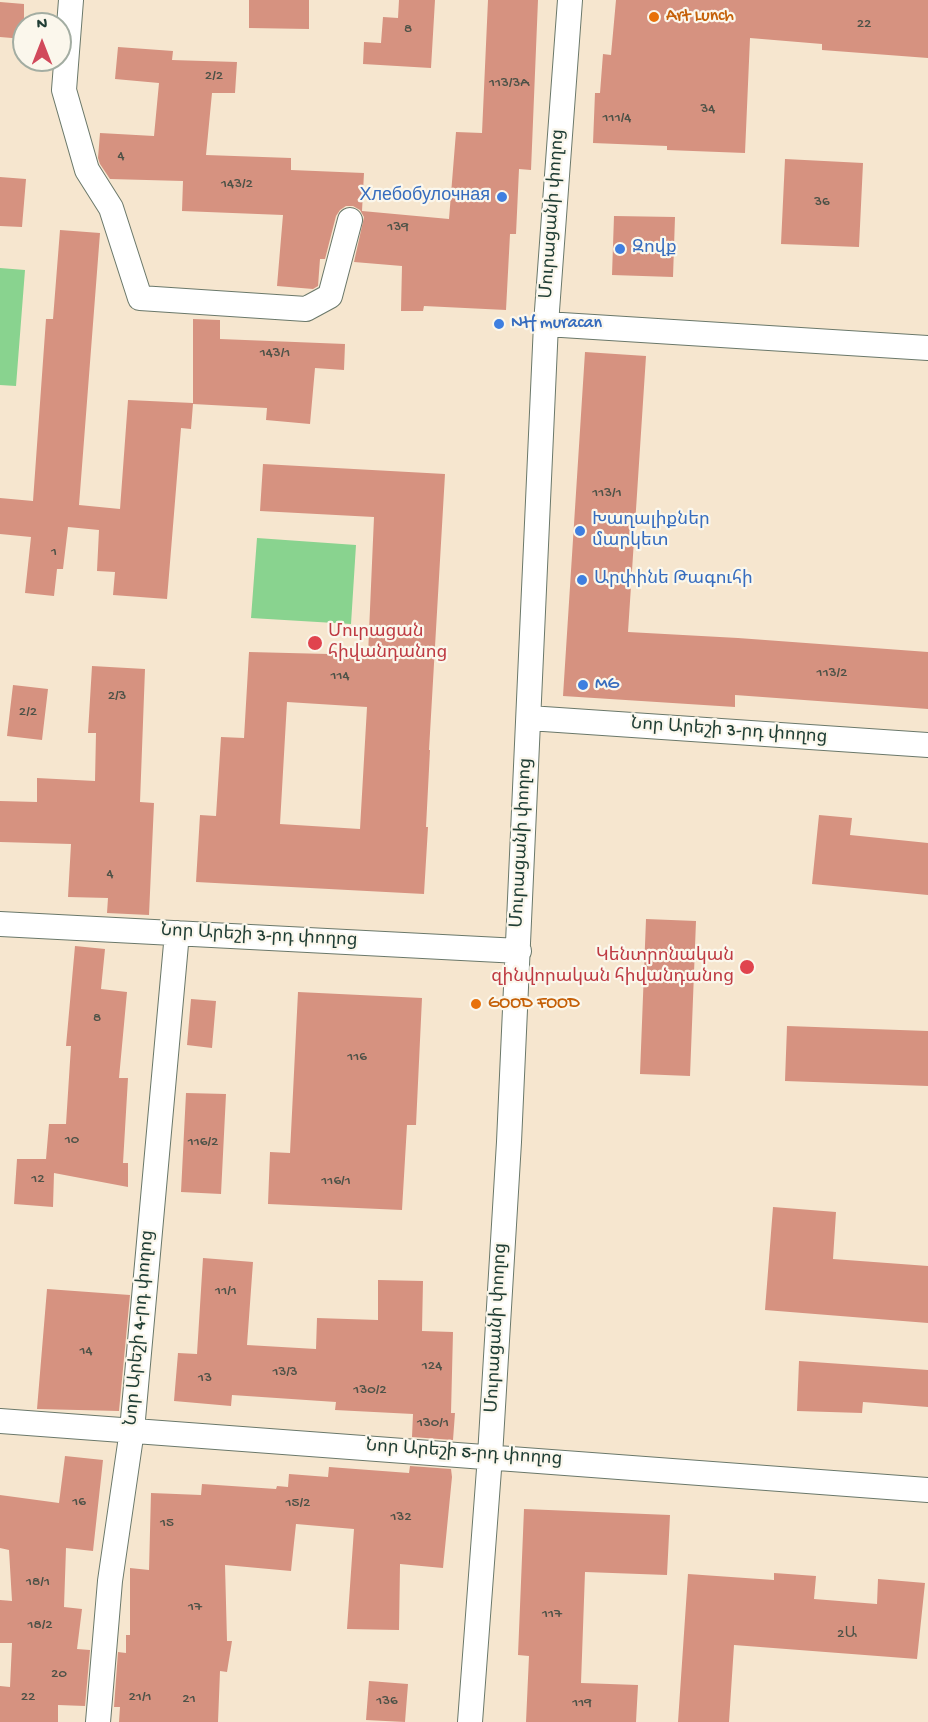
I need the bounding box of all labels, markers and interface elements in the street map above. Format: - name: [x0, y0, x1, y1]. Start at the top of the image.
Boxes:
- place label: Art Lunch: [666, 6, 734, 28]
- marker: Art Lunch: [647, 10, 661, 24]
- north arrow: [12, 12, 72, 72]
- text: N: [37, 16, 47, 35]
- house number: 22: [857, 16, 871, 34]
- house number: 8: [404, 21, 412, 39]
- house number: 2/2: [205, 68, 223, 86]
- house number: 113/3A: [489, 75, 529, 93]
- house number: 34: [701, 101, 715, 119]
- house number: 111/4: [603, 110, 631, 128]
- street label: Մուրացանի փողոց: [537, 128, 571, 300]
- house number: 4: [117, 148, 125, 166]
- house number: 143/2: [221, 176, 253, 194]
- place label: Хлебобулочная: [359, 186, 490, 208]
- marker: Хлебобулочная: [495, 190, 509, 204]
- house number: 36: [814, 194, 830, 212]
- house number: 139: [387, 219, 409, 237]
- place label: Զովք: [632, 238, 677, 260]
- marker: Զովք: [613, 242, 627, 256]
- place label: Ntf muracan: [511, 313, 602, 335]
- marker: Ntf muracan: [492, 317, 506, 331]
- house number: 143/1: [260, 345, 290, 363]
- house number: 113/1: [592, 485, 622, 503]
- place label: Խաղալիքներ մարկետ: [592, 510, 710, 552]
- marker: Խաղալիքներ մարկետ: [573, 524, 587, 538]
- house number: 1: [51, 544, 57, 562]
- place label: Արփինե Թագուհի: [594, 569, 753, 591]
- marker: Արփինե Թագուհի: [575, 573, 589, 587]
- place label: Մուրացան հիվանդանոց: [328, 622, 447, 664]
- marker: Մուրացան հիվանդանոց: [306, 634, 324, 652]
- house number: 113/2: [817, 665, 847, 683]
- house number: 114: [330, 668, 350, 686]
- place label: MG: [595, 674, 619, 696]
- marker: MG: [576, 678, 590, 692]
- house number: 2/3: [108, 688, 126, 706]
- house number: 2/2: [19, 704, 37, 722]
- street label: Նոր Արեշի 3-րդ փողոց: [630, 714, 828, 750]
- street label: Մուրացանի փողոց: [508, 758, 538, 928]
- house number: 4: [106, 866, 114, 884]
- street label: Նոր Արեշի 3-րդ փողոց: [160, 921, 358, 953]
- place label: Կենտրոնական զինվորական հիվանդանոց: [491, 946, 734, 988]
- marker: Կենտրոնական զինվորական հիվանդանոց: [738, 958, 756, 976]
- place label: GOOD FOOD: [488, 993, 580, 1015]
- marker: GOOD FOOD: [469, 997, 483, 1011]
- house number: 8: [93, 1010, 101, 1028]
- house number: 116: [347, 1049, 367, 1067]
- house number: 10: [65, 1132, 79, 1150]
- house number: 116/2: [188, 1134, 218, 1152]
- house number: 12: [31, 1171, 45, 1189]
- house number: 116/1: [321, 1173, 351, 1191]
- street label: Նոր Արեշի 4-րդ փողոց: [122, 1229, 160, 1427]
- street label: Մուրացանի փողոց: [483, 1243, 513, 1413]
- house number: 11/1: [215, 1283, 237, 1301]
- house number: 14: [79, 1343, 93, 1361]
- house number: 124: [422, 1358, 442, 1376]
- house number: 13/3: [272, 1364, 298, 1382]
- house number: 13: [198, 1370, 212, 1388]
- house number: 130/2: [353, 1382, 387, 1400]
- house number: 130/1: [417, 1415, 449, 1433]
- street label: Նոր Արեշի 5-րդ փողոց: [365, 1436, 563, 1472]
- house number: 16: [72, 1494, 86, 1512]
- house number: 15/2: [286, 1495, 310, 1513]
- house number: 132: [390, 1509, 412, 1527]
- house number: 15: [160, 1515, 174, 1533]
- house number: 18/1: [26, 1574, 50, 1592]
- house number: 17: [188, 1599, 202, 1617]
- house number: 117: [542, 1606, 562, 1624]
- house number: 18/2: [27, 1617, 53, 1635]
- house number: 2Ա: [837, 1626, 857, 1644]
- house number: 20: [51, 1666, 67, 1684]
- house number: 22: [21, 1689, 35, 1707]
- house number: 21/1: [128, 1689, 152, 1707]
- house number: 21: [182, 1691, 196, 1709]
- house number: 136: [376, 1693, 398, 1711]
- house number: 119: [572, 1695, 592, 1713]

